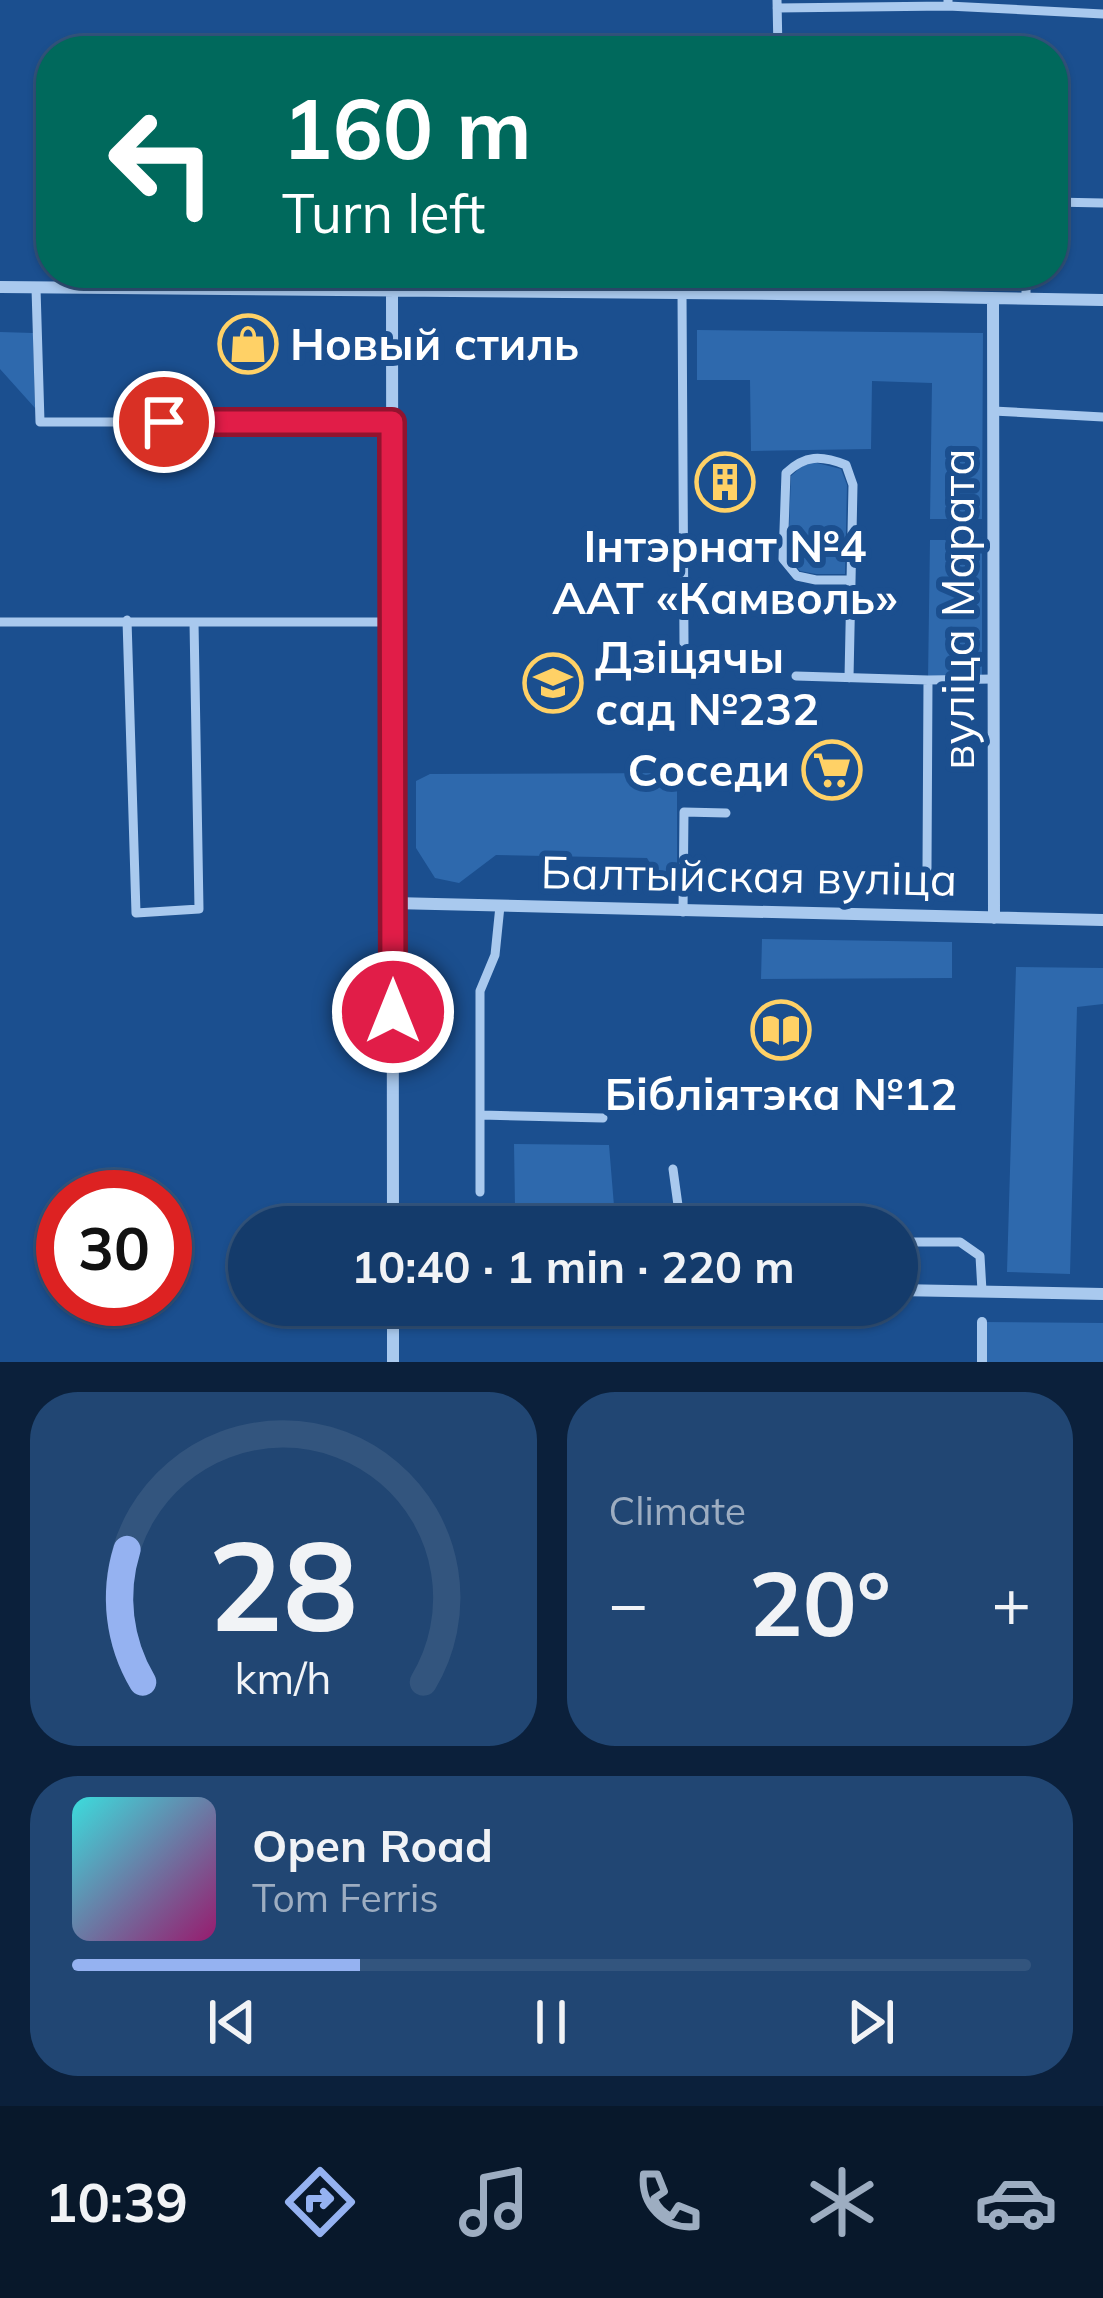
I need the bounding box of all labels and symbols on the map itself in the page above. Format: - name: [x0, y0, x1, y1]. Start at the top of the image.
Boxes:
- shop icon: Новый стиль: [217, 313, 279, 375]
- place label: Новый стиль: [290, 315, 579, 371]
- pin: [113, 371, 215, 473]
- street label: вуліца Марата: [929, 448, 985, 770]
- building icon: Інтэрнат №4 ААТ «Камволь»: [694, 451, 756, 513]
- place label: Інтэрнат №4 ААТ «Камволь»: [552, 517, 898, 625]
- place label: Дзіцячы сад №232: [595, 628, 819, 736]
- school or university icon: Дзіцячы сад №232: [522, 652, 584, 714]
- supermarket icon: Соседи: [801, 739, 863, 801]
- place label: Соседи: [628, 741, 790, 797]
- street label: Балтыйская вуліца: [540, 843, 958, 907]
- position arrow: [330, 949, 456, 1075]
- library icon: Бібліятэка №12: [750, 999, 812, 1061]
- place label: Бібліятэка №12: [605, 1065, 957, 1121]
- speed limit sign: 30: [36, 1170, 192, 1326]

